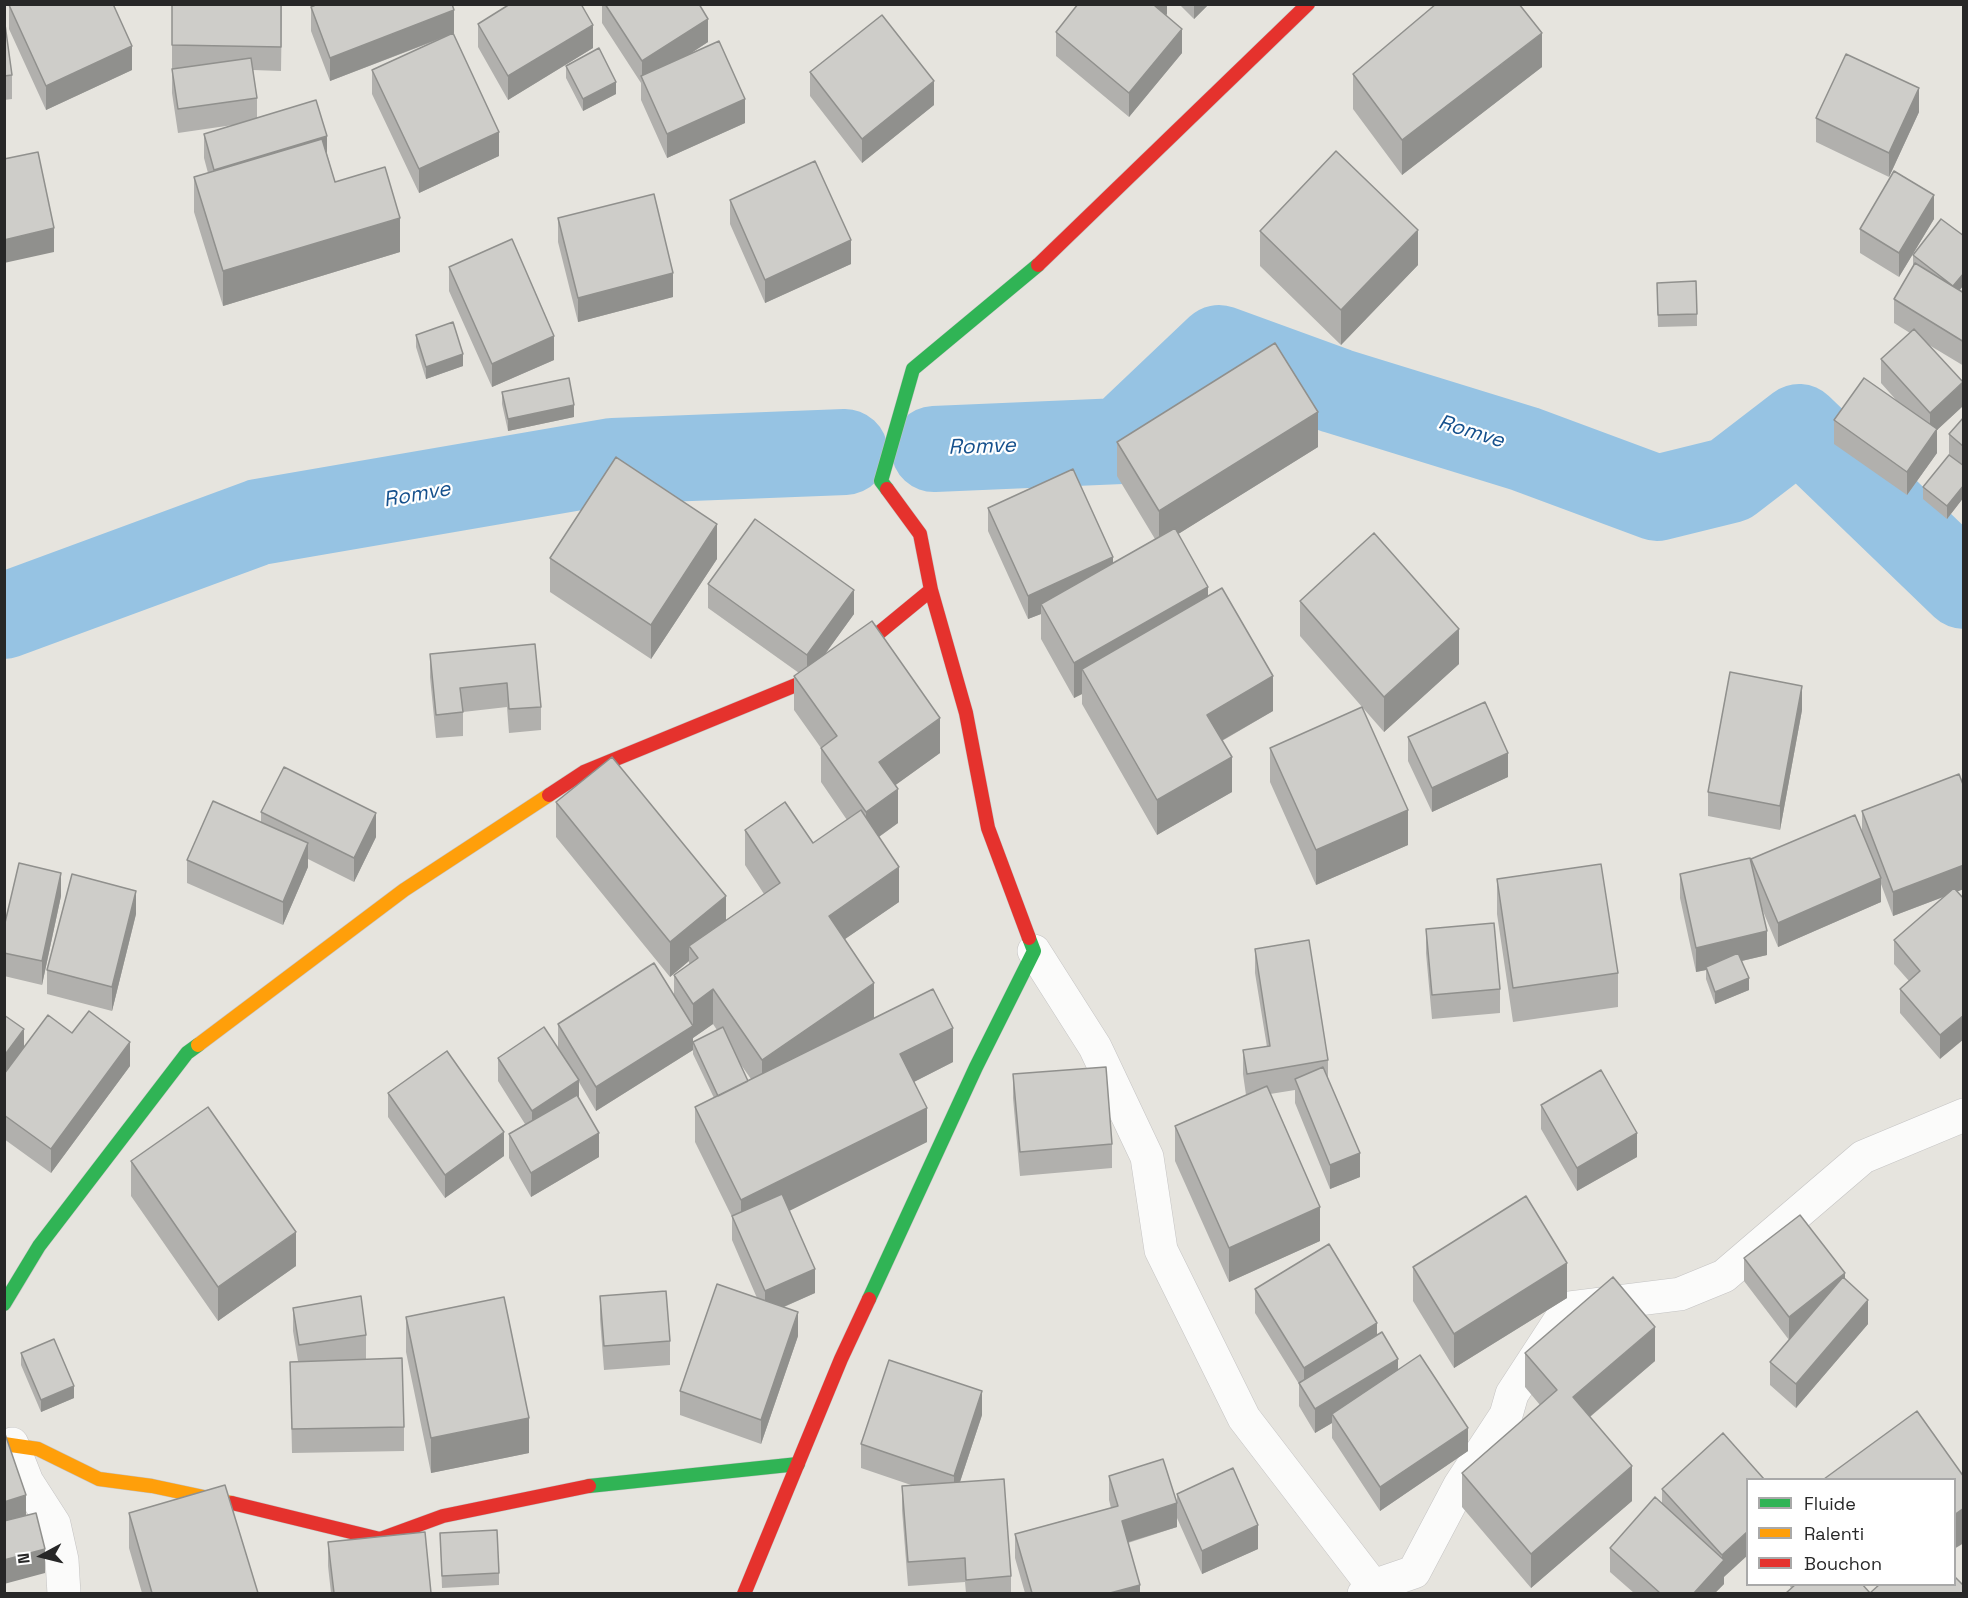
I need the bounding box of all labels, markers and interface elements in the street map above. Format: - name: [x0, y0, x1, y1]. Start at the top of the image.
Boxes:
- water label: Romve: [1435, 410, 1507, 454]
- water label: Romve: [948, 433, 1016, 461]
- water label: Romve: [382, 477, 452, 513]
- legend: [1746, 1478, 1956, 1586]
- text: Fluide: [1804, 1492, 1856, 1515]
- text: Ralenti: [1804, 1522, 1864, 1545]
- north arrow: [12, 1526, 72, 1586]
- text: N: [13, 1552, 35, 1565]
- text: Bouchon: [1804, 1552, 1882, 1575]

